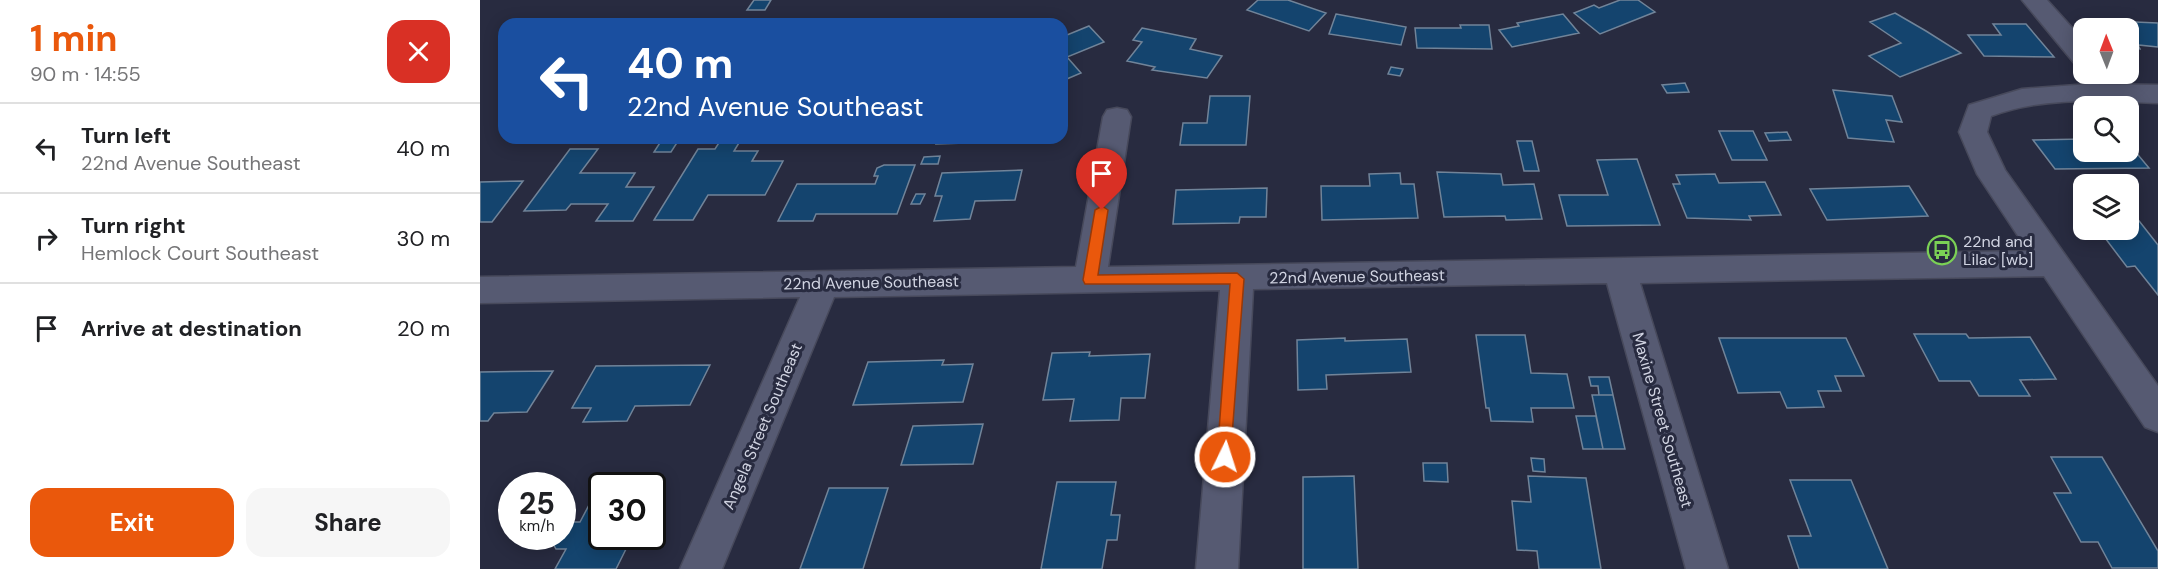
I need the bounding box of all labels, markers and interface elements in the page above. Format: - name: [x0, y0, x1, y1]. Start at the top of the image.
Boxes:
- text: 1 min: [30, 15, 118, 62]
- north arrow: [2073, 18, 2139, 84]
- map controls: [2073, 18, 2139, 240]
- button: close: [387, 20, 450, 83]
- text: 40 m: [627, 36, 733, 91]
- icon: left: [528, 42, 606, 120]
- text: 90 m · 14:55: [30, 61, 141, 87]
- text: 22nd Avenue Southeast: [627, 89, 923, 124]
- button: search: [2073, 96, 2139, 162]
- text: Turn left: [81, 121, 171, 150]
- icon: left: [30, 132, 63, 165]
- text: 40 m: [396, 134, 450, 163]
- pin: [1076, 148, 1127, 210]
- text: 22nd Avenue Southeast: [81, 150, 301, 176]
- icon: arrive: [1085, 157, 1118, 190]
- button: layers: [2073, 174, 2139, 240]
- text: Turn right: [81, 211, 186, 240]
- icon: right: [30, 222, 63, 255]
- text: 30 m: [396, 224, 450, 253]
- place label: 22nd and Lilac [wb]: [1963, 231, 2033, 270]
- bus stop icon: 22nd and Lilac [wb]: [1926, 234, 1958, 266]
- text: Hemlock Court Southeast: [81, 240, 319, 266]
- street label: 22nd Avenue Southeast: [1269, 264, 1445, 289]
- street label: 22nd Avenue Southeast: [783, 270, 959, 295]
- icon: arrive: [30, 312, 63, 345]
- text: Arrive at destination: [81, 314, 302, 343]
- text: 20 m: [397, 314, 450, 343]
- street label: Maxine Street Southeast: [1627, 330, 1698, 510]
- street label: Angela Street Southeast: [718, 340, 807, 513]
- position arrow: [1193, 425, 1257, 489]
- speed limit sign: 30: [588, 472, 666, 550]
- text: 25: [519, 484, 555, 523]
- button: Exit: [30, 488, 234, 557]
- button: Share: [246, 488, 450, 557]
- text: km/h: [519, 516, 555, 536]

